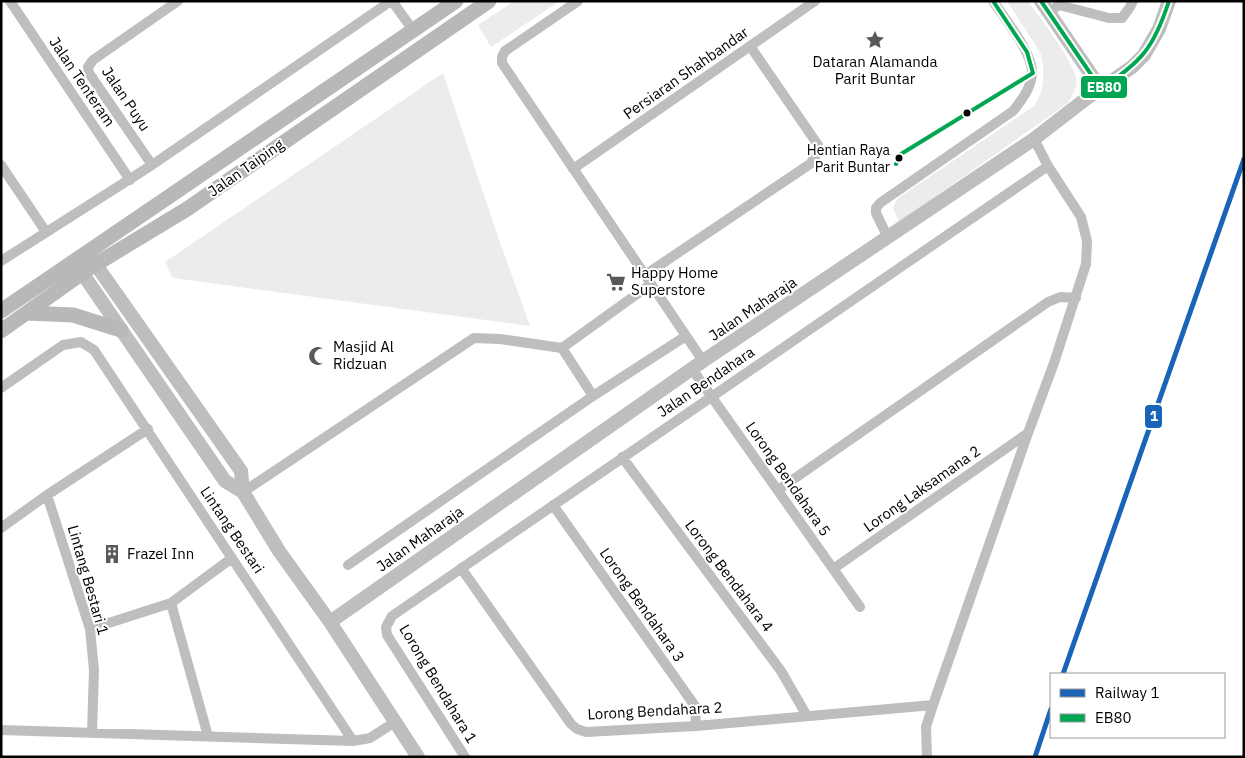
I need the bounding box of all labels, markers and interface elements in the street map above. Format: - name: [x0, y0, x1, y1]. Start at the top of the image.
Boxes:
- street label: Persiaran Shahbandar: [620, 22, 752, 123]
- place icon: Dataran Alamanda Parit Buntar: [864, 29, 886, 51]
- street label: Jalan Tenteram: [45, 33, 119, 130]
- place label: Dataran Alamanda Parit Buntar: [813, 52, 937, 88]
- street label: Jalan Puyu: [98, 63, 155, 134]
- line badge: EB80: [1080, 75, 1128, 99]
- text: EB80: [1087, 78, 1121, 96]
- unlabelled marker: [962, 108, 972, 118]
- street label: Jalan Taiping: [204, 135, 287, 201]
- place label: Hentian Raya Parit Buntar: [807, 141, 891, 176]
- marker: Hentian Raya Parit Buntar: [894, 153, 904, 163]
- place label: Happy Home Superstore: [631, 263, 718, 299]
- supermarket icon: Happy Home Superstore: [605, 271, 627, 293]
- street label: Jalan Maharaja: [705, 272, 800, 345]
- place label: Masjid Al Ridzuan: [333, 337, 394, 373]
- street label: Jalan Bendahara: [654, 342, 758, 421]
- mosque icon: Masjid Al Ridzuan: [307, 345, 329, 367]
- line badge: 1: [1144, 404, 1163, 429]
- text: 1: [1150, 407, 1159, 425]
- street label: Lorong Bendahara 5: [742, 418, 835, 540]
- street label: Lorong Laksamana 2: [860, 441, 984, 536]
- street label: Lintang Bestari: [196, 483, 268, 577]
- street label: Jalan Maharaja: [373, 502, 467, 576]
- street label: Lorong Bendahara 4: [681, 516, 778, 635]
- street label: Lintang Bestari 1: [64, 523, 113, 637]
- building icon: Frazel Inn: [101, 543, 123, 565]
- place label: Frazel Inn: [127, 544, 194, 563]
- street label: Lorong Bendahara 3: [596, 544, 689, 666]
- street label: Lorong Bendahara 1: [395, 621, 481, 747]
- legend: [1050, 673, 1225, 738]
- text: Railway 1: [1095, 683, 1160, 702]
- street label: Lorong Bendahara 2: [587, 697, 723, 724]
- text: EB80: [1095, 708, 1132, 727]

